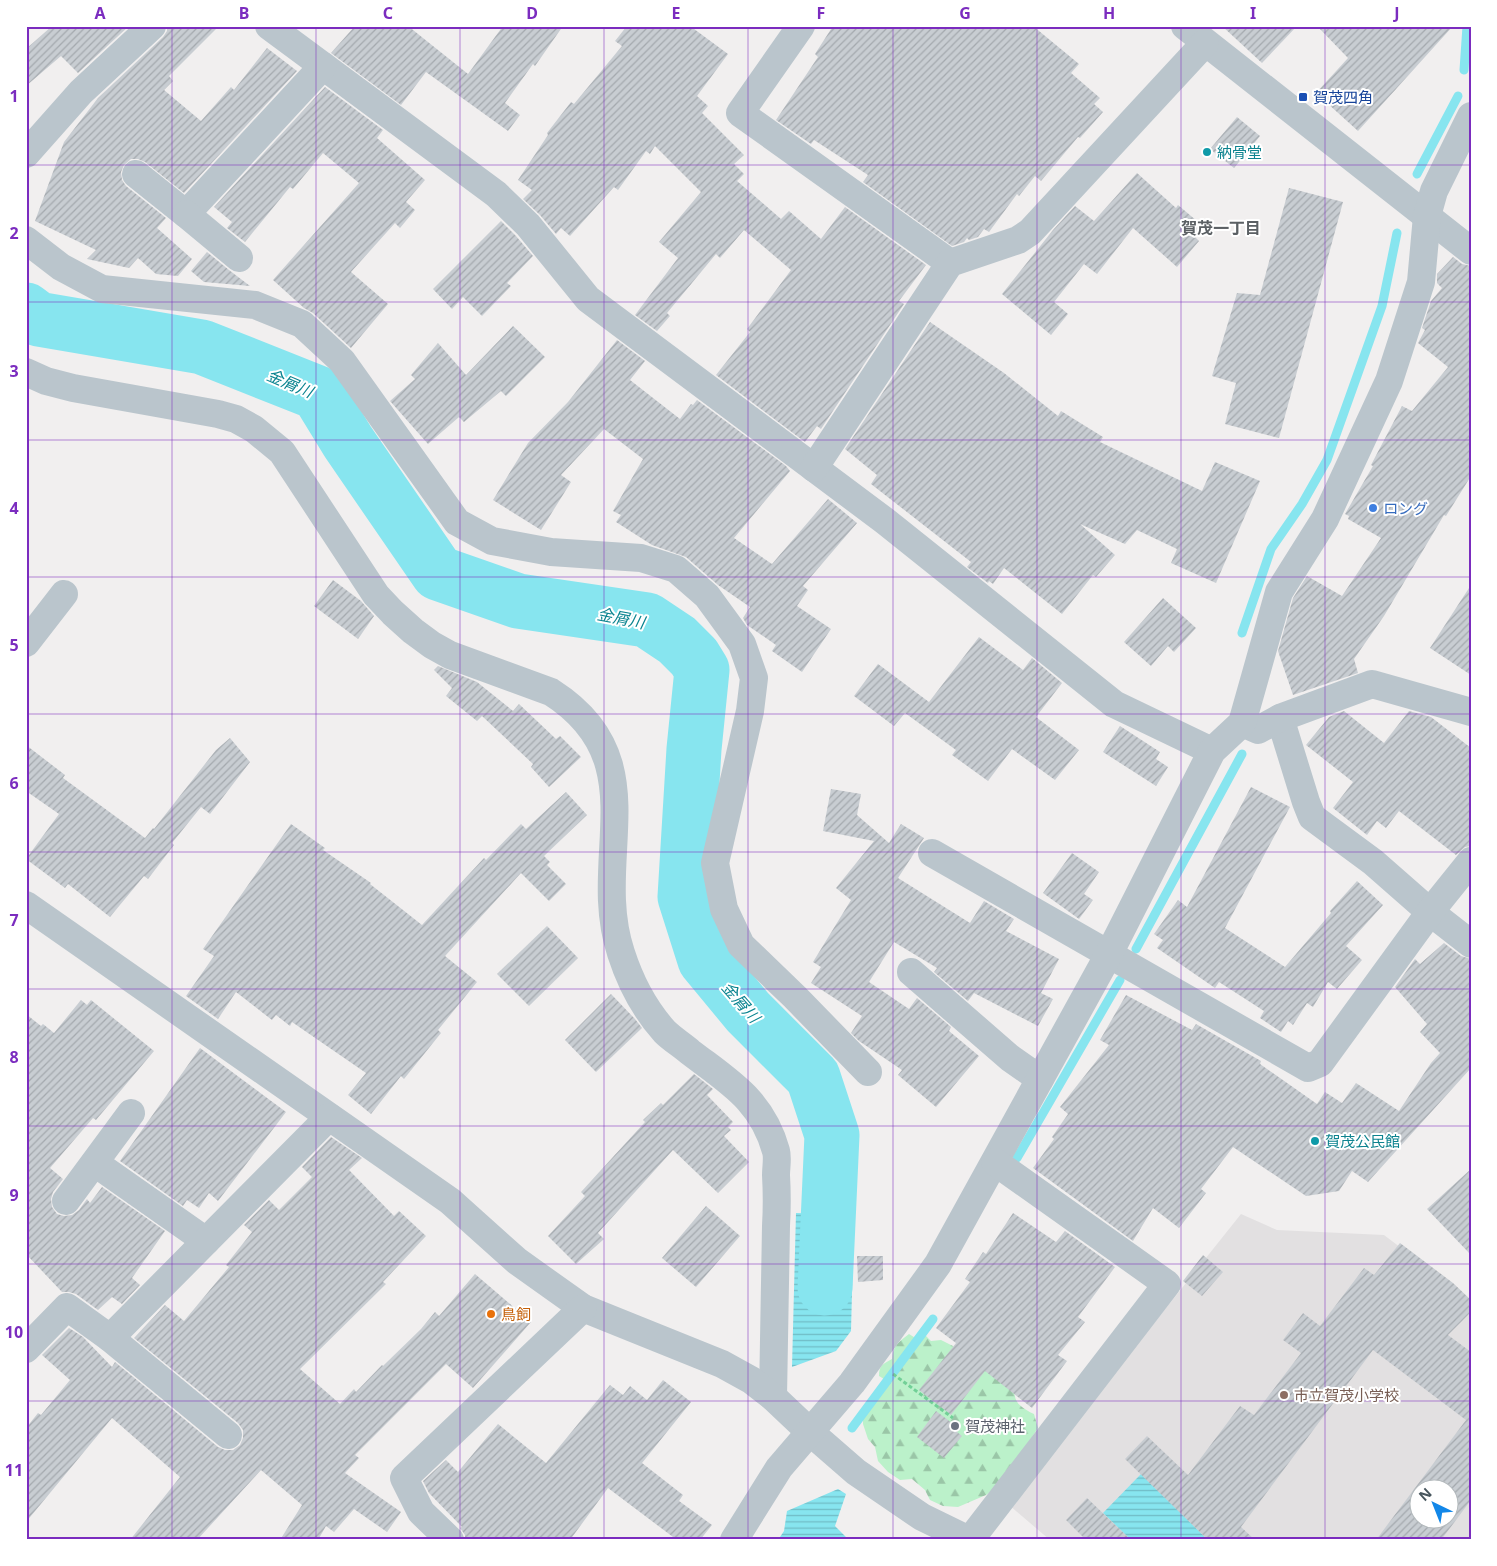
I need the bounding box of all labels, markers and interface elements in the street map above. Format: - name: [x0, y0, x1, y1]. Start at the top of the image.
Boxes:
- text: A: [94, 2, 106, 24]
- text: B: [239, 2, 249, 24]
- text: C: [383, 2, 393, 24]
- text: D: [526, 2, 538, 24]
- text: E: [672, 2, 681, 24]
- text: F: [817, 2, 825, 24]
- text: G: [959, 2, 971, 24]
- text: H: [1103, 2, 1115, 24]
- text: I: [1250, 2, 1256, 24]
- text: J: [1392, 2, 1400, 24]
- text: 1: [9, 85, 19, 107]
- place label: 賀茂四角: [1313, 87, 1373, 107]
- marker: 賀茂四角: [1297, 91, 1309, 103]
- place label: 納骨堂: [1217, 142, 1262, 162]
- marker: 納骨堂: [1201, 146, 1213, 158]
- district label: 賀茂一丁目: [1181, 217, 1261, 239]
- text: 2: [9, 222, 19, 244]
- text: 3: [9, 360, 19, 382]
- water label: 金屑川: [264, 363, 318, 403]
- text: 4: [9, 497, 19, 519]
- place label: ロング: [1383, 498, 1428, 518]
- marker: ロング: [1367, 502, 1379, 514]
- water label: 金屑川: [595, 603, 649, 634]
- text: 5: [9, 634, 19, 656]
- text: 6: [9, 772, 19, 794]
- text: 7: [9, 909, 19, 931]
- water label: 金屑川: [717, 977, 766, 1029]
- text: 8: [9, 1046, 19, 1068]
- place label: 賀茂公民館: [1325, 1131, 1400, 1151]
- marker: 賀茂公民館: [1309, 1135, 1321, 1147]
- text: 9: [9, 1184, 19, 1206]
- place label: 鳥飼: [501, 1304, 531, 1324]
- marker: 鳥飼: [485, 1308, 497, 1320]
- text: 10: [5, 1321, 23, 1343]
- place label: 市立賀茂小学校: [1294, 1385, 1399, 1405]
- marker: 市立賀茂小学校: [1278, 1389, 1290, 1401]
- place label: 賀茂神社: [965, 1416, 1025, 1436]
- marker: 賀茂神社: [949, 1420, 961, 1432]
- text: 11: [5, 1459, 23, 1481]
- north arrow: [1410, 1478, 1460, 1528]
- text: N: [1414, 1483, 1435, 1505]

